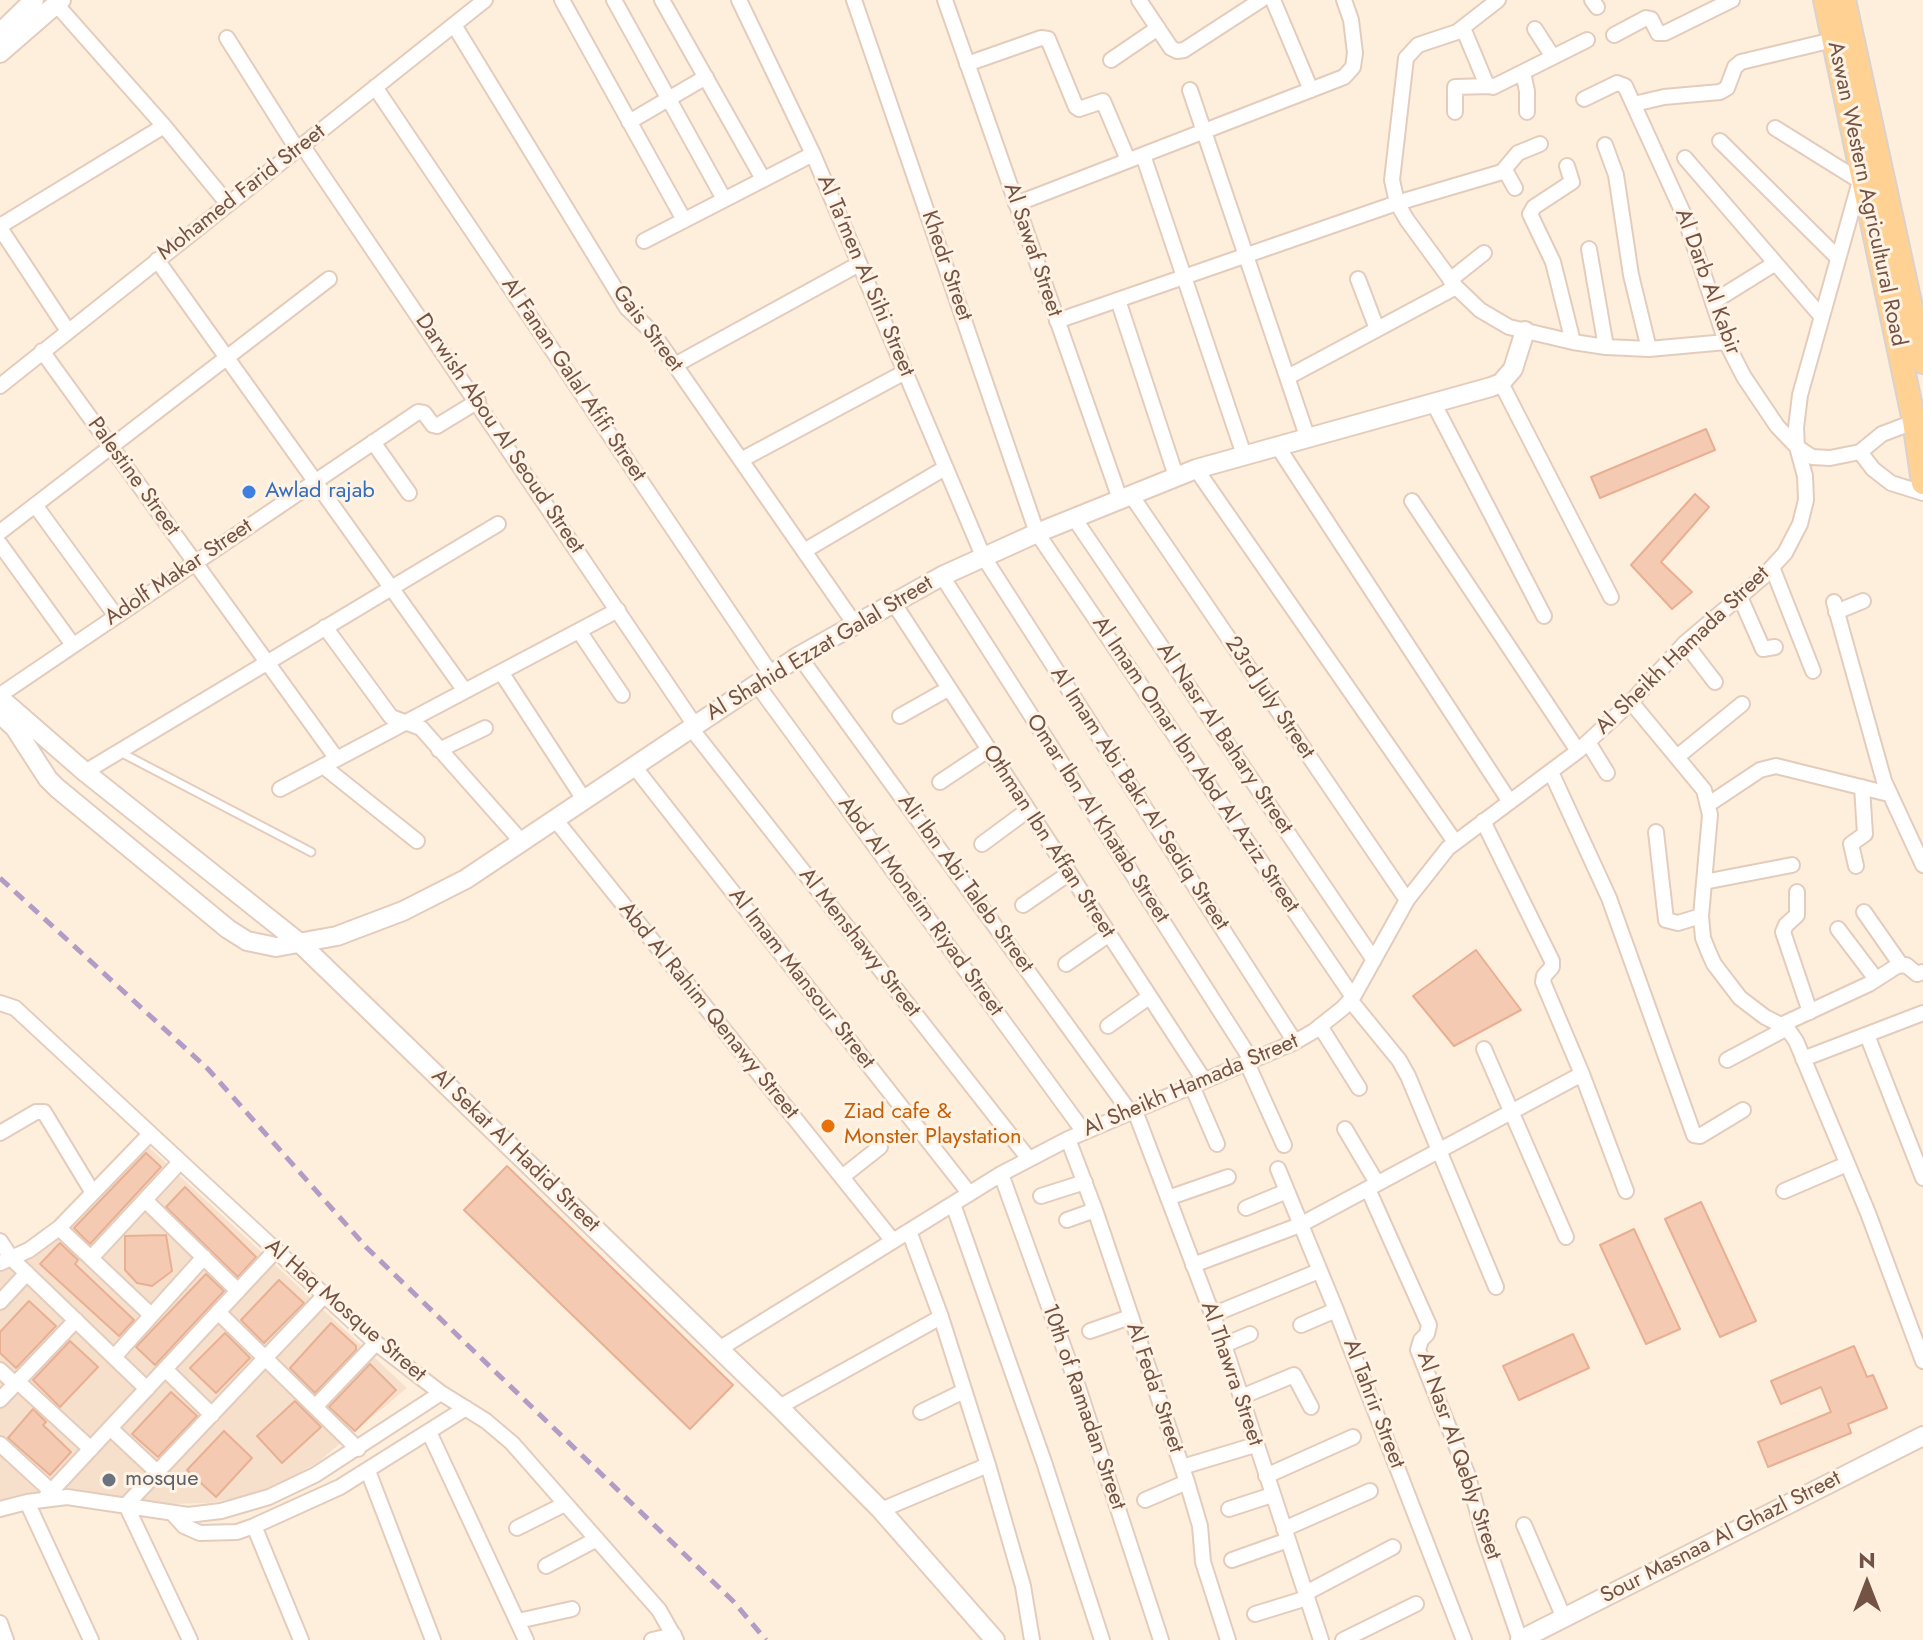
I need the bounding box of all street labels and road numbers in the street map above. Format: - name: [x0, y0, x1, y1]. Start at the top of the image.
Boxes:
- street label: Aswan Western Agricultural Road: [1821, 39, 1911, 349]
- street label: Mohamed Farid Street: [153, 119, 331, 267]
- street label: Al Ta'men Al Sihi Street: [811, 171, 919, 381]
- street label: Al Sawaf Street: [997, 180, 1067, 320]
- street label: Al Darb Al Kabir: [1668, 205, 1746, 359]
- street label: Khedr Street: [915, 208, 977, 324]
- street label: Al Fanan Galal Afifi Street: [495, 273, 651, 487]
- street label: Gais Street: [606, 281, 688, 377]
- street label: Darwish Abou Al Seoud Street: [409, 309, 589, 559]
- street label: Palestine Street: [81, 413, 185, 541]
- street label: Adolf Makar Street: [100, 514, 258, 632]
- street label: Al Sheikh Hamada Street: [1591, 561, 1775, 741]
- street label: Al Shahid Ezzat Galal Street: [702, 571, 938, 727]
- street label: Al Imam Omar Ibn Abd Al Aziz Street: [1086, 612, 1304, 918]
- street label: 23rd July Street: [1218, 632, 1320, 764]
- street label: Al Nasr Al Bahary Street: [1150, 638, 1298, 840]
- street label: Al Imam Abi Bakr Al Sediq Street: [1044, 662, 1234, 936]
- street label: Omar Ibn Al Khatab Street: [1020, 710, 1174, 928]
- street label: Othman Ibn Affan Street: [976, 741, 1120, 943]
- street label: Ali Ibn Abi Taleb Street: [891, 790, 1039, 978]
- street label: Abd Al Moneim Riyad Street: [832, 792, 1008, 1022]
- street label: Al Menshawy Street: [793, 863, 925, 1023]
- street label: Al Imam Mansour Street: [722, 883, 880, 1075]
- street label: Abd Al Rahim Qenawy Street: [612, 897, 804, 1125]
- street label: Al Sheikh Hamada Street: [1080, 1029, 1302, 1143]
- street label: Al Sekat Al Hadid Street: [425, 1064, 605, 1238]
- street label: Al Haq Mosque Street: [259, 1234, 431, 1388]
- street label: Al Thawra Street: [1194, 1298, 1268, 1450]
- street label: 10th of Ramadan Street: [1035, 1301, 1131, 1513]
- street label: Al Feda' Street: [1119, 1320, 1189, 1456]
- street label: Al Tahrir Street: [1336, 1336, 1410, 1472]
- street label: Al Nasr Al Qebly Street: [1410, 1349, 1506, 1563]
- street label: Sour Masnaa Al Ghazl Street: [1597, 1466, 1845, 1610]

